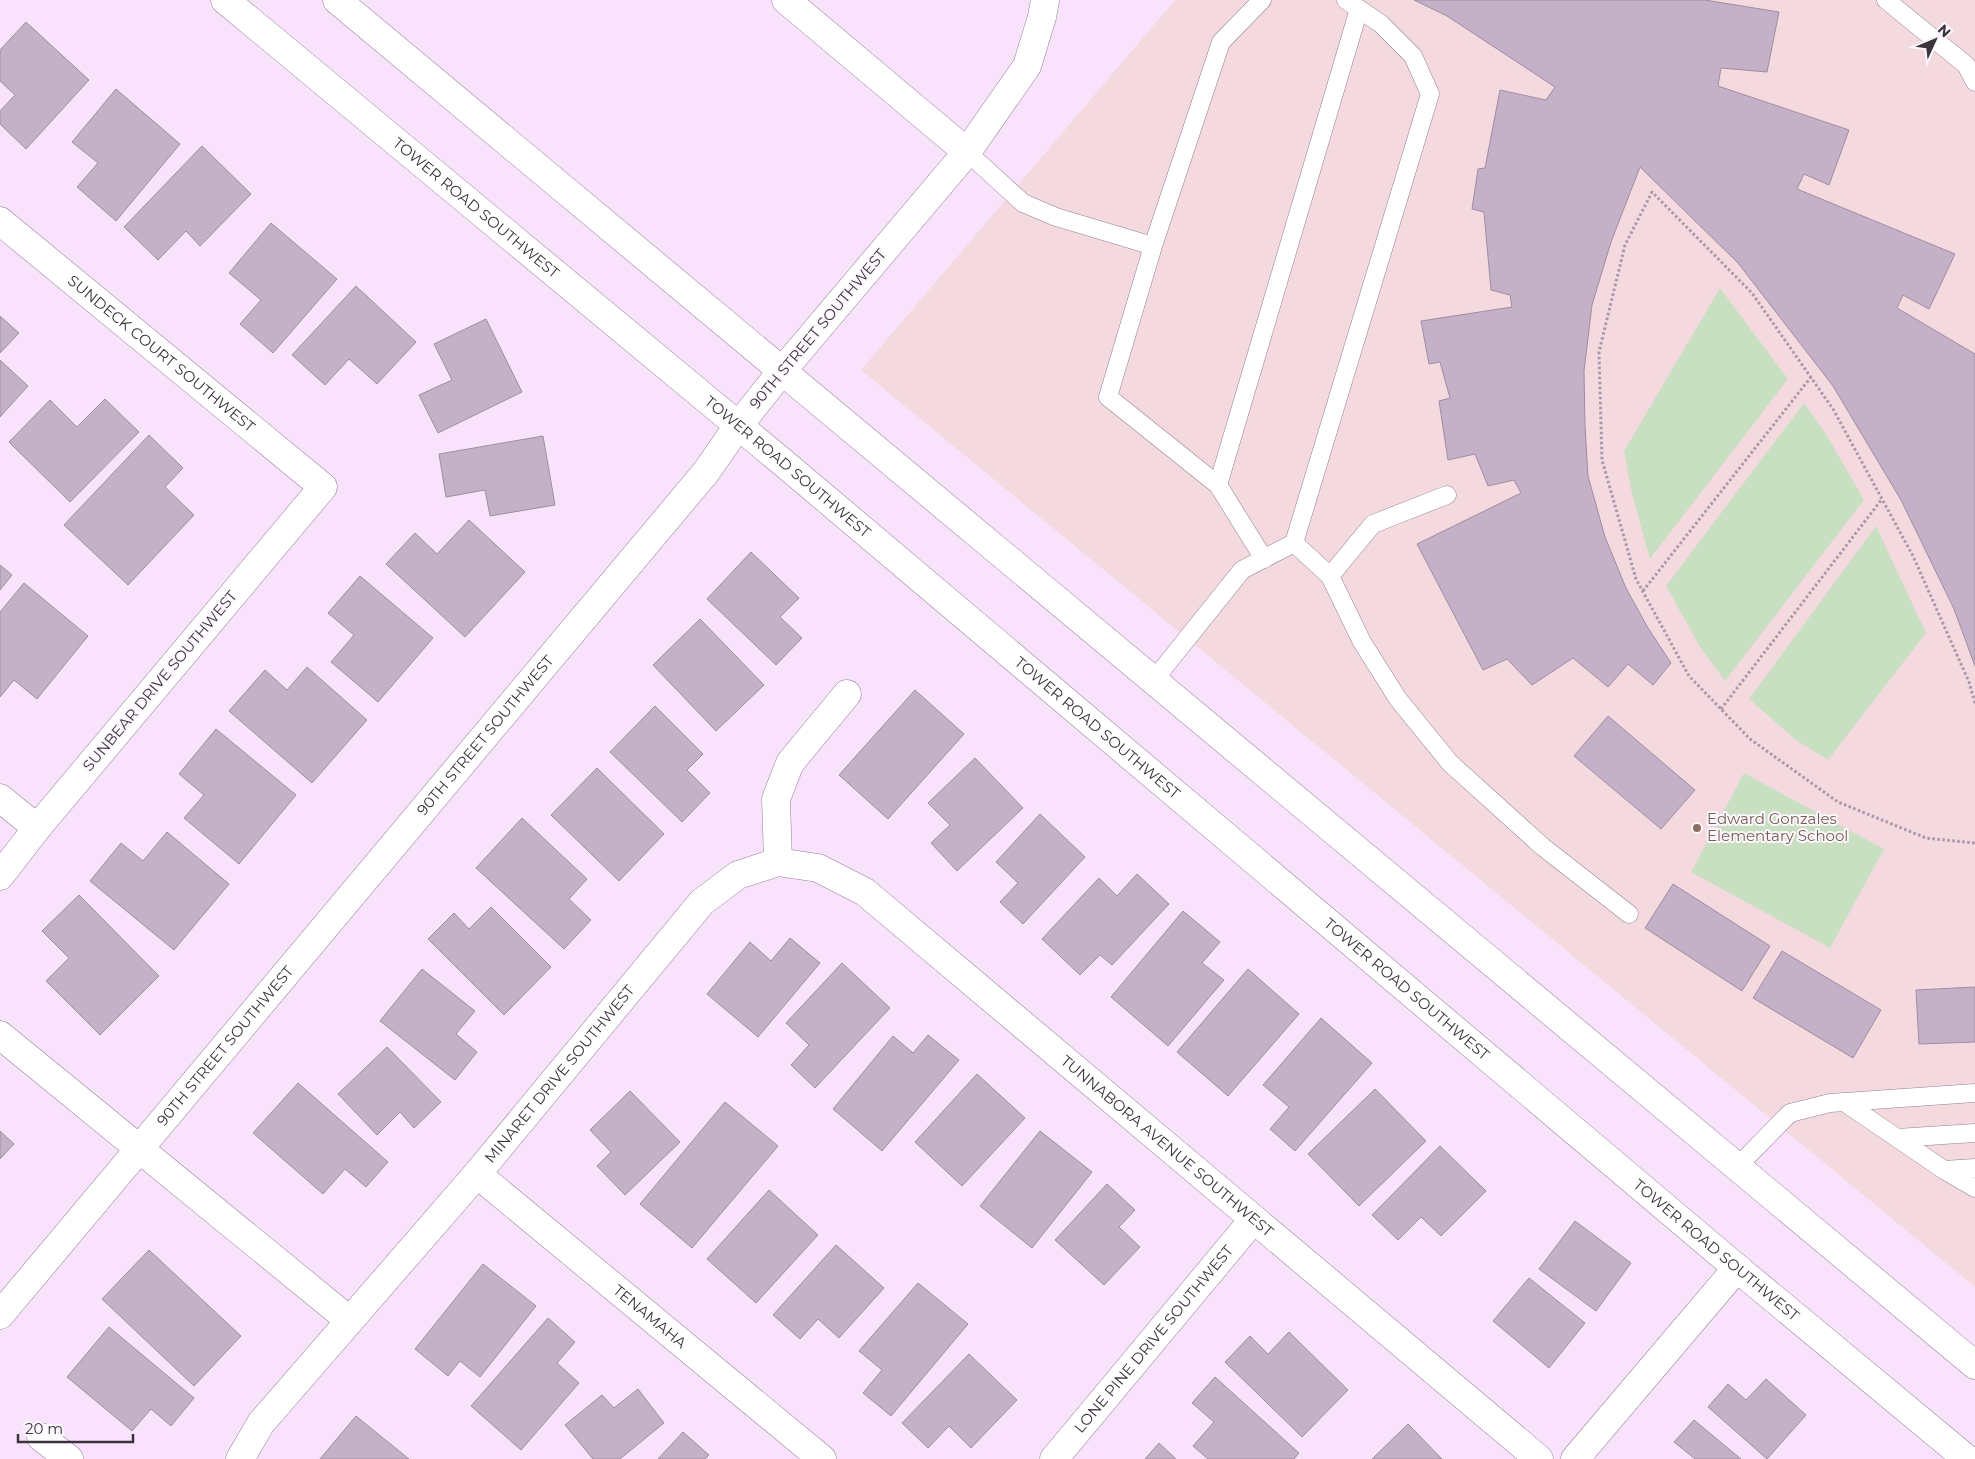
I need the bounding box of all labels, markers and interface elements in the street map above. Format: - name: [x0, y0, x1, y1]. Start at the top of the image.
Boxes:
- north arrow: [1910, 15, 1960, 65]
- text: N: [1934, 21, 1955, 41]
- street label: TOWER ROAD SOUTHWEST: [389, 133, 564, 282]
- street label: 90TH STREET SOUTHWEST: [745, 245, 890, 412]
- street label: SUNDECK COURT SOUTHWEST: [64, 271, 260, 436]
- street label: TOWER ROAD SOUTHWEST: [701, 392, 875, 542]
- street label: SUNBEAR DRIVE SOUTHWEST: [78, 586, 241, 775]
- street label: 90TH STREET SOUTHWEST: [413, 651, 558, 819]
- street label: TOWER ROAD SOUTHWEST: [1011, 652, 1184, 803]
- place label: Edward Gonzales Elementary School: [1707, 809, 1848, 845]
- marker: Edward Gonzales Elementary School: [1691, 822, 1703, 834]
- street label: TOWER ROAD SOUTHWEST: [1320, 913, 1494, 1064]
- street label: 90TH STREET SOUTHWEST: [152, 961, 298, 1130]
- street label: MINARET DRIVE SOUTHWEST: [480, 981, 639, 1167]
- street label: TUNNABORA AVENUE SOUTHWEST: [1057, 1051, 1278, 1241]
- street label: TOWER ROAD SOUTHWEST: [1630, 1175, 1804, 1325]
- street label: LONE PINE DRIVE SOUTHWEST: [1070, 1241, 1237, 1437]
- street label: TENAMAHA: [609, 1280, 691, 1352]
- scale bar: [18, 1412, 132, 1444]
- text: 20 m: [25, 1419, 63, 1438]

